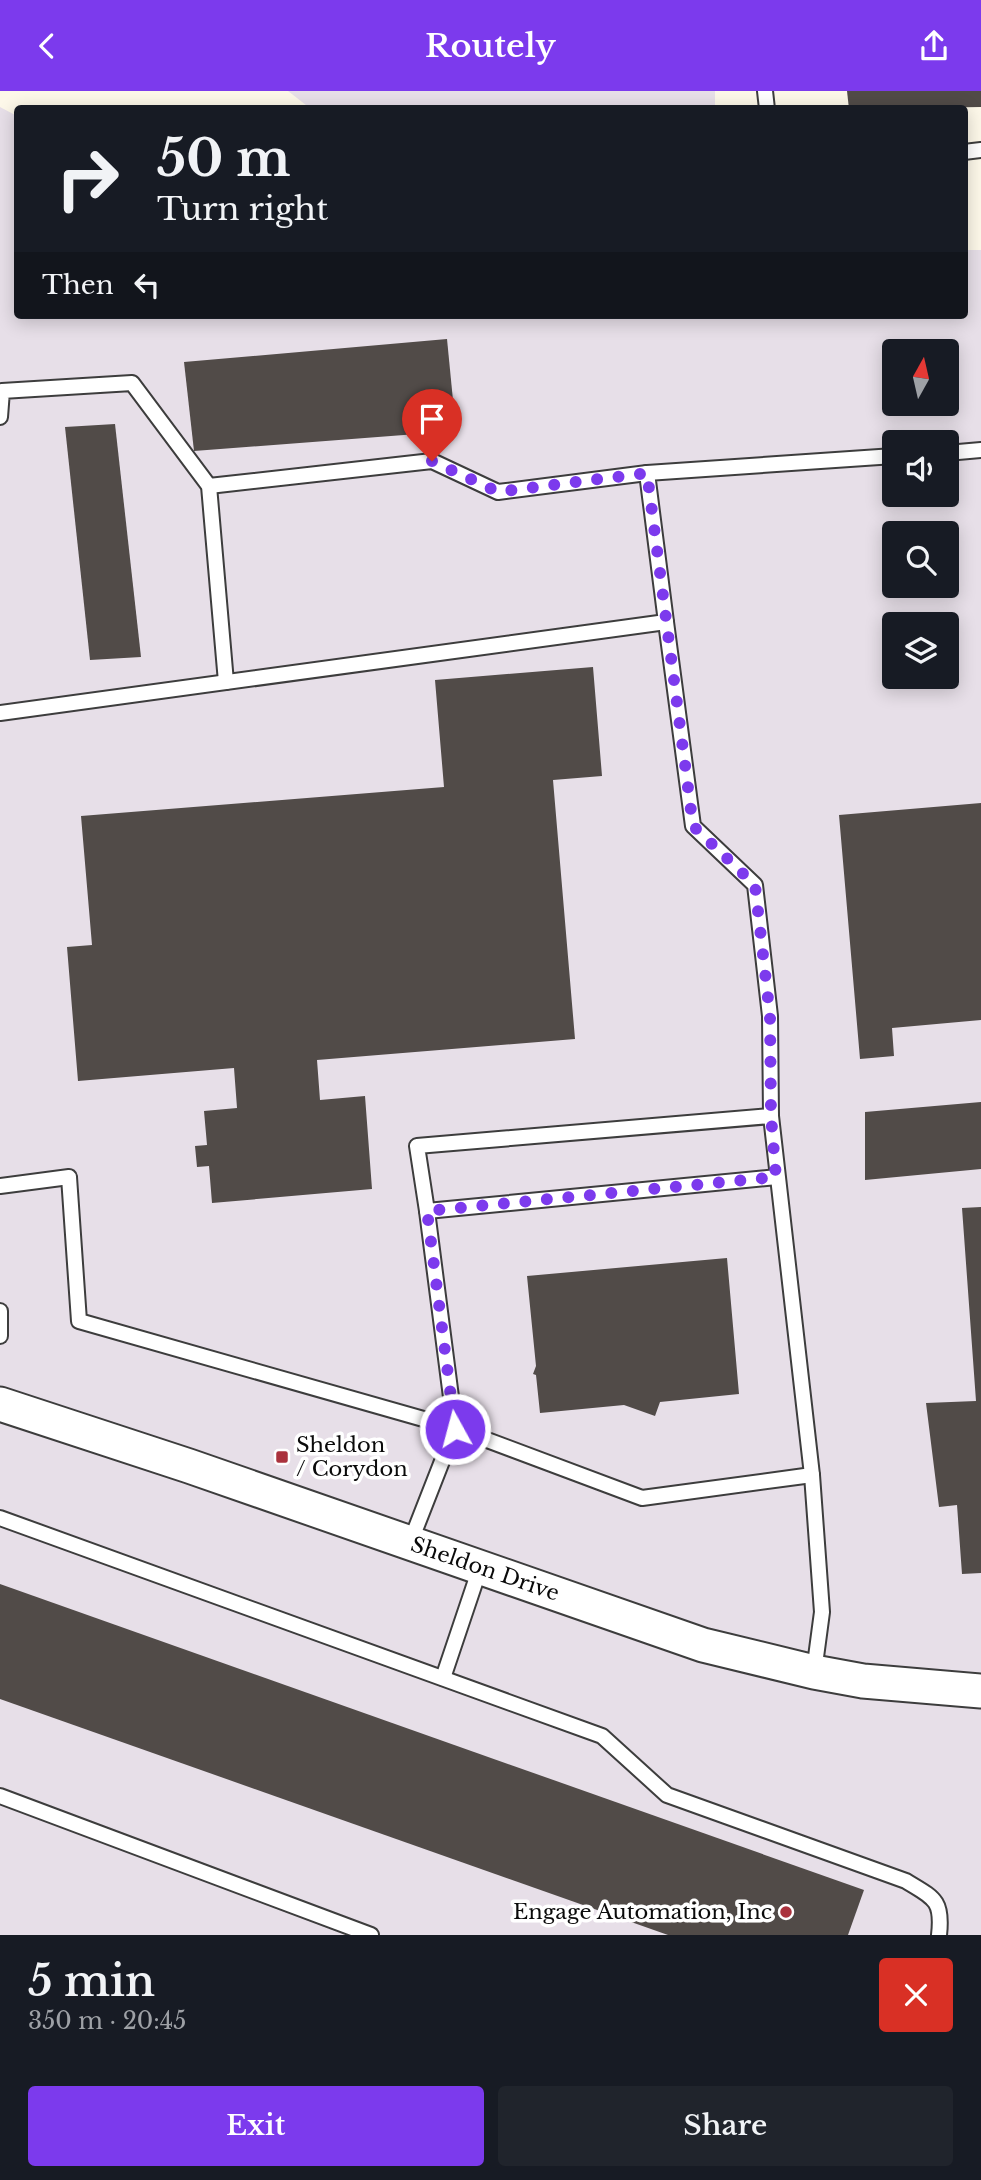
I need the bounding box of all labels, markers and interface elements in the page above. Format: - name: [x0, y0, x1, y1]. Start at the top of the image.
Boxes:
- text: Routely: [425, 26, 556, 66]
- icon: back: [28, 27, 66, 65]
- icon: share: [915, 27, 953, 65]
- text: 50 m: [157, 128, 290, 189]
- icon: right: [42, 133, 133, 224]
- text: Turn right: [157, 189, 328, 229]
- icon: left: [128, 266, 166, 304]
- text: Then: [42, 269, 114, 301]
- north arrow: [882, 339, 959, 417]
- map controls: [882, 339, 959, 689]
- pin: [402, 389, 462, 461]
- icon: arrive: [413, 400, 451, 438]
- button: sound: [882, 430, 959, 507]
- button: search: [882, 521, 959, 598]
- button: layers: [882, 612, 959, 689]
- position arrow: [418, 1392, 492, 1466]
- place label: Sheldon / Corydon: [296, 1432, 408, 1482]
- marker: Sheldon / Corydon: [274, 1449, 290, 1465]
- street label: Sheldon Drive: [407, 1531, 563, 1607]
- place label: Engage Automation, Inc: [513, 1899, 772, 1925]
- marker: Engage Automation, Inc: [778, 1904, 794, 1920]
- text: 5 min: [28, 1955, 155, 2007]
- button: close: [879, 1958, 953, 2032]
- text: 350 m · 20:45: [28, 2007, 186, 2035]
- button: Exit: [28, 2086, 484, 2166]
- button: Share: [498, 2086, 953, 2166]

